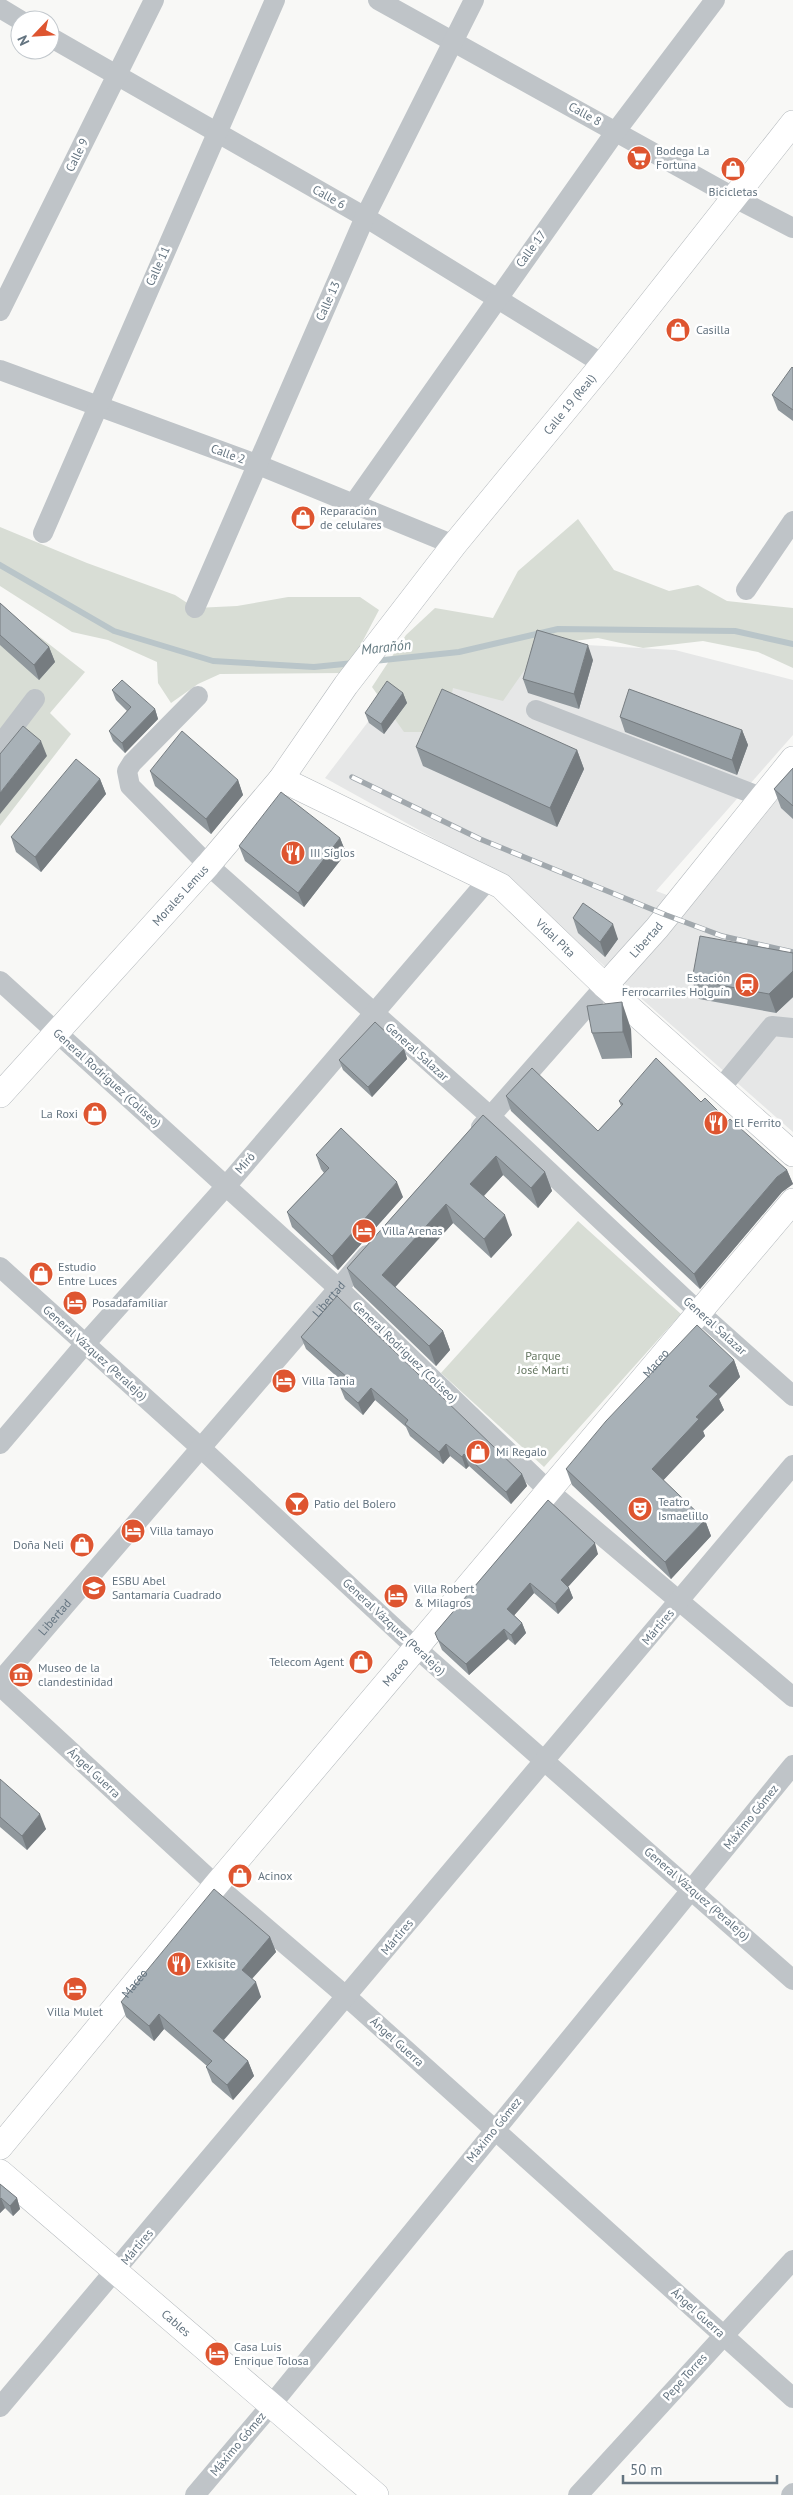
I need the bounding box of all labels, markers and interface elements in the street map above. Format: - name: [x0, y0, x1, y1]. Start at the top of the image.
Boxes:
- north arrow: [10, 10, 60, 60]
- text: N: [13, 33, 33, 48]
- street label: Calle 8: [566, 98, 604, 129]
- street label: Calle 9: [62, 136, 91, 174]
- place label: Bodega La Fortuna: [656, 143, 709, 172]
- supermarket icon: Bodega La Fortuna: [626, 145, 652, 171]
- shop icon: Bicicletas: [720, 156, 746, 182]
- street label: Calle 6: [310, 181, 348, 212]
- place label: Bicicletas: [709, 184, 757, 199]
- street label: Calle 17: [512, 227, 549, 270]
- street label: Calle 11: [142, 244, 173, 288]
- street label: Calle 13: [312, 279, 343, 323]
- shop icon: Casilla: [665, 317, 691, 343]
- place label: Casilla: [696, 322, 730, 337]
- street label: Calle 19 (Real): [540, 371, 599, 438]
- street label: Calle 2: [209, 440, 247, 467]
- place label: Reparación de celulares: [320, 503, 382, 532]
- shop icon: Reparación de celulares: [290, 505, 316, 531]
- water label: Marañón: [360, 635, 412, 659]
- restaurant icon: III Siglos: [280, 840, 306, 866]
- place label: III Siglos: [310, 845, 355, 860]
- street label: Morales Lemus: [149, 862, 211, 929]
- street label: Vidal Pita: [532, 915, 579, 960]
- street label: Libertad: [626, 919, 666, 961]
- place label: Estación Ferrocarriles Holguín: [622, 970, 730, 999]
- station icon: Estación Ferrocarriles Holguín: [734, 972, 760, 998]
- street label: General Salazar: [383, 1019, 452, 1084]
- street label: General Rodríguez (Coliseo): [50, 1025, 165, 1130]
- shop icon: La Roxi: [82, 1101, 108, 1127]
- place label: La Roxi: [41, 1106, 78, 1121]
- restaurant icon: El Ferrito: [703, 1110, 729, 1136]
- place label: El Ferrito: [734, 1115, 781, 1130]
- street label: Miró: [231, 1149, 258, 1176]
- hotel icon: Villa Arenas: [351, 1218, 377, 1244]
- place label: Villa Arenas: [381, 1223, 443, 1238]
- place label: Estudio Entre Luces: [58, 1259, 117, 1288]
- shop icon: Estudio Entre Luces: [28, 1261, 54, 1287]
- street label: Libertad: [309, 1278, 348, 1320]
- hotel icon: Posadafamiliar: [62, 1290, 88, 1316]
- street label: General Salazar: [681, 1293, 750, 1358]
- place label: Posadafamiliar: [92, 1295, 168, 1310]
- street label: General Rodríguez (Coliseo): [350, 1297, 461, 1406]
- street label: General Vázquez (Peralejo): [40, 1302, 151, 1403]
- street label: Maceo: [639, 1346, 672, 1380]
- park label: Parque José Martí: [516, 1348, 569, 1377]
- hotel icon: Villa Tania: [271, 1368, 297, 1394]
- place label: Villa Tania: [301, 1373, 355, 1388]
- shop icon: Mi Regalo: [465, 1439, 491, 1465]
- place label: Mi Regalo: [496, 1444, 547, 1459]
- bar icon: Patio del Bolero: [284, 1491, 310, 1517]
- place label: Teatro Ismaelillo: [658, 1494, 709, 1523]
- place label: Patio del Bolero: [314, 1496, 396, 1511]
- theatre icon: Teatro Ismaelillo: [627, 1496, 653, 1522]
- hotel icon: Villa tamayo: [120, 1518, 146, 1544]
- place label: Villa tamayo: [149, 1523, 214, 1538]
- shop icon: Doña Neli: [69, 1532, 95, 1558]
- place label: Doña Neli: [13, 1537, 64, 1552]
- place label: ESBU Abel Santamaría Cuadrado: [112, 1573, 222, 1602]
- school or university icon: ESBU Abel Santamaría Cuadrado: [81, 1575, 107, 1601]
- street label: General Vázquez (Peralejo): [340, 1575, 449, 1678]
- place label: Villa Robert & Milagros: [413, 1581, 474, 1610]
- hotel icon: Villa Robert & Milagros: [383, 1583, 409, 1609]
- street label: Libertad: [35, 1596, 74, 1638]
- street label: Mártires: [638, 1606, 677, 1648]
- shop icon: Telecom Agent: [348, 1649, 374, 1675]
- place label: Telecom Agent: [269, 1654, 344, 1669]
- street label: Maceo: [379, 1654, 412, 1689]
- place label: Museo de la clandestinidad: [38, 1660, 113, 1689]
- museum icon: Museo de la clandestinidad: [8, 1662, 34, 1688]
- street label: Ángel Guerra: [65, 1744, 124, 1801]
- street label: Máximo Gómez: [720, 1781, 781, 1852]
- street label: General Vázquez (Peralejo): [641, 1844, 753, 1944]
- shop icon: Acinox: [227, 1863, 253, 1889]
- place label: Acinox: [258, 1868, 292, 1883]
- street label: Mártires: [377, 1916, 416, 1958]
- restaurant icon: Exkisite: [166, 1951, 192, 1977]
- place label: Exkisite: [196, 1956, 236, 1971]
- street label: Maceo: [118, 1966, 151, 2001]
- hotel icon: Villa Mulet: [62, 1976, 88, 2002]
- place label: Villa Mulet: [46, 2004, 103, 2019]
- street label: Ángel Guerra: [367, 2014, 427, 2070]
- street label: Máximo Gómez: [463, 2094, 524, 2165]
- street label: Mártires: [117, 2226, 156, 2268]
- street label: Ángel Guerra: [668, 2285, 728, 2341]
- street label: Cables: [159, 2306, 194, 2339]
- place label: Casa Luis Enrique Tolosa: [234, 2339, 309, 2368]
- hotel icon: Casa Luis Enrique Tolosa: [204, 2341, 230, 2367]
- street label: Pepe Torres: [659, 2350, 710, 2403]
- street label: Máximo Gómez: [206, 2409, 269, 2479]
- scale bar: [623, 2452, 777, 2484]
- text: 50 m: [630, 2460, 663, 2479]

